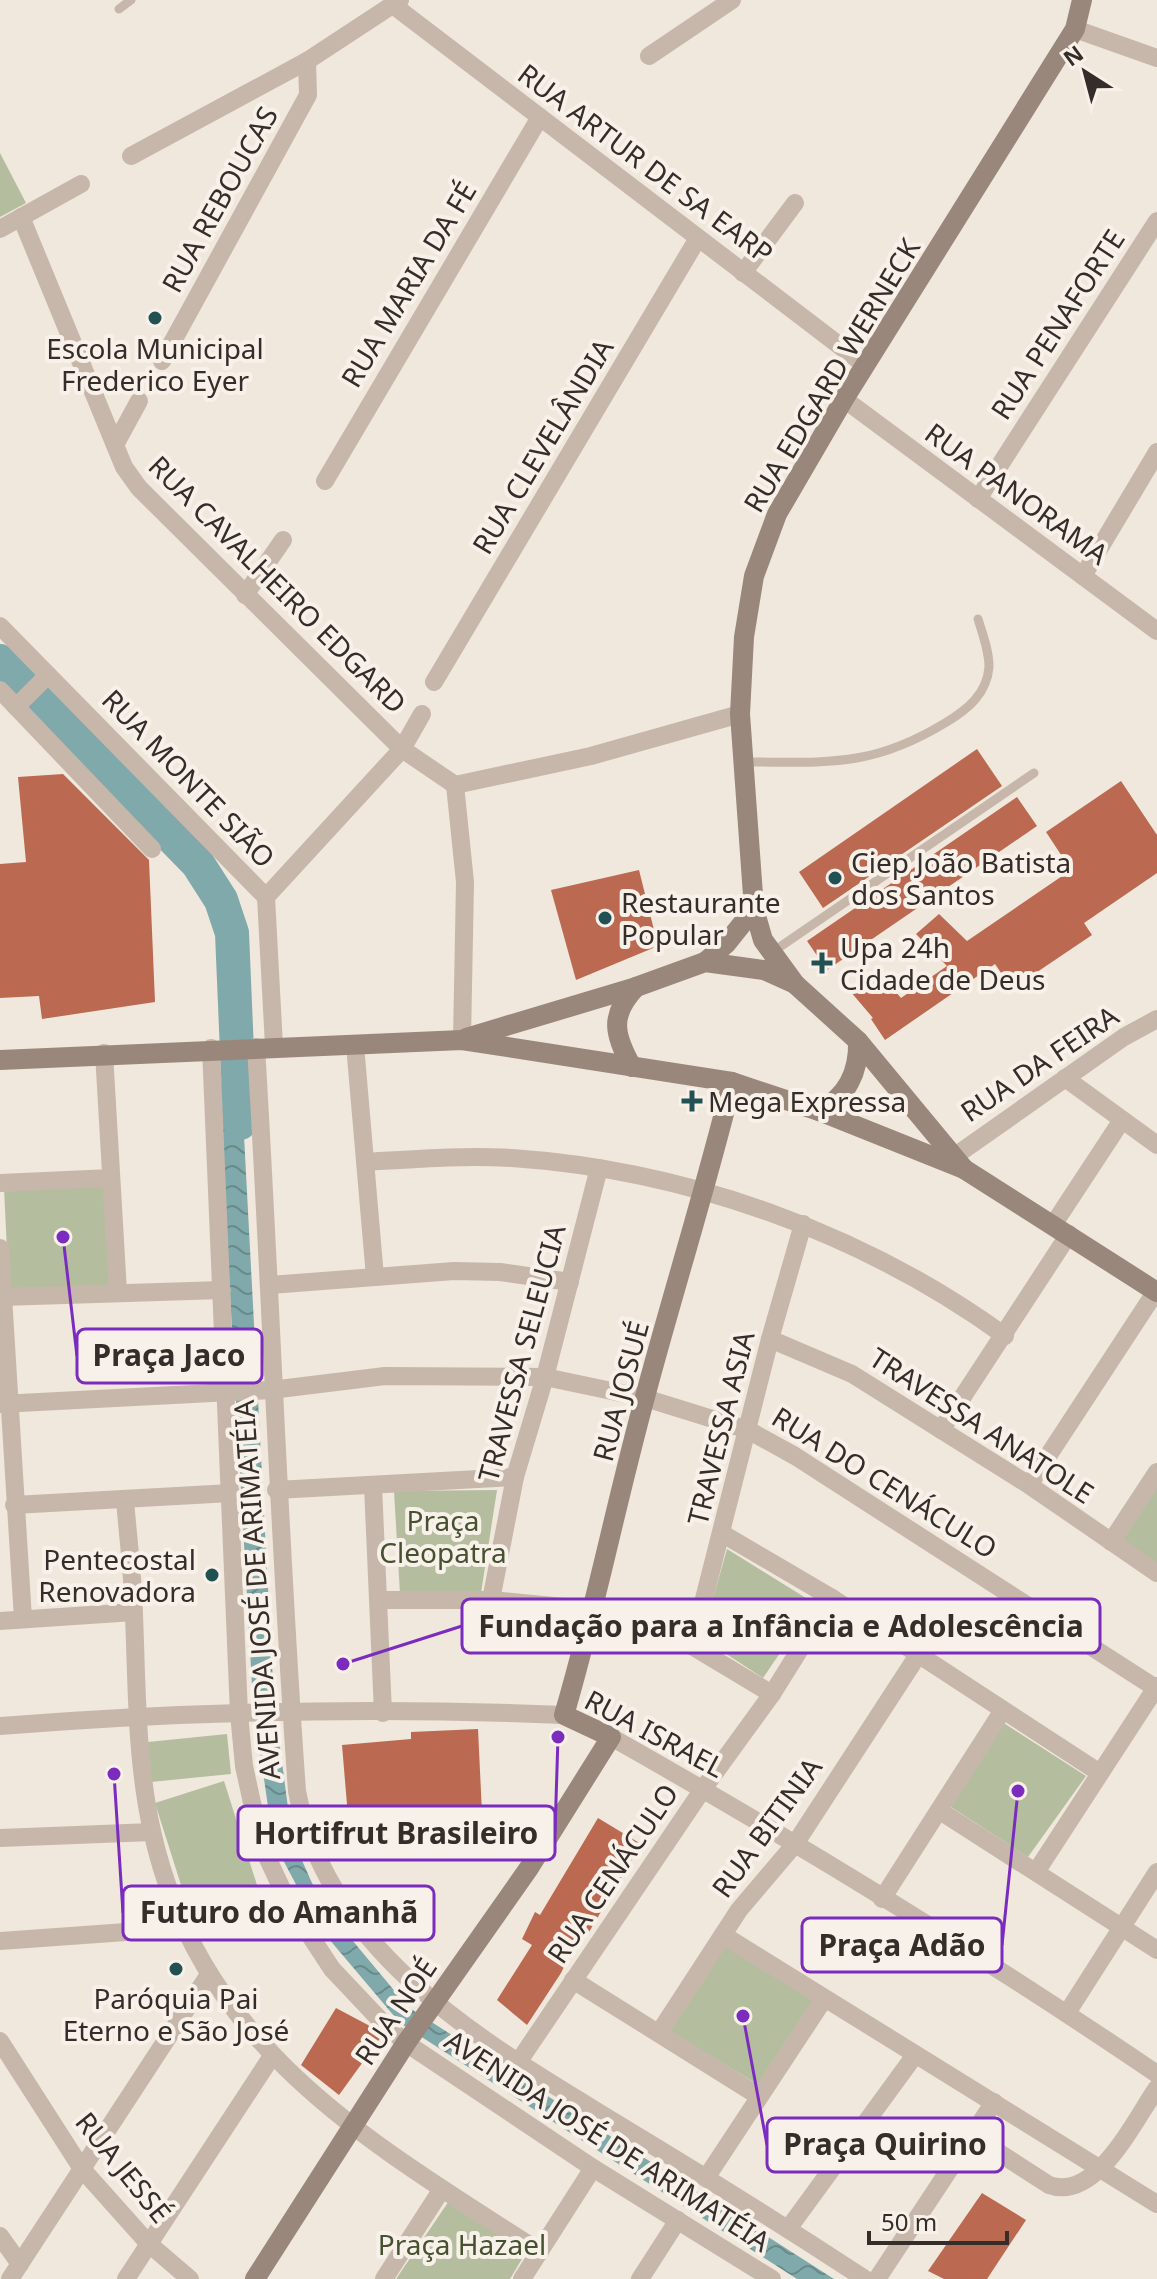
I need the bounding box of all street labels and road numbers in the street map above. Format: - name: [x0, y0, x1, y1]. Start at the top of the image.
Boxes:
- street label: RUA ARTUR DE SA EARP: [511, 54, 781, 272]
- street label: RUA REBOUCAS: [152, 99, 286, 299]
- street label: RUA MARIA DA FÉ: [332, 174, 484, 394]
- street label: RUA PENAFORTE: [981, 222, 1133, 426]
- street label: RUA EDGARD WERNECK: [734, 230, 928, 519]
- street label: RUA CLEVELÂNDIA: [463, 331, 621, 561]
- street label: RUA PANORAMA: [918, 414, 1116, 572]
- street label: RUA CAVALHEIRO EDGARD: [141, 447, 415, 721]
- street label: RUA MONTE SIÃO: [94, 681, 284, 875]
- street label: RUA DA FEIRA: [953, 996, 1125, 1130]
- street label: TRAVESSA SELEUCIA: [468, 1220, 574, 1486]
- street label: RUA JOSUÉ: [583, 1317, 657, 1465]
- street label: TRAVESSA ASIA: [678, 1327, 762, 1529]
- street label: TRAVESSA ANATOLE: [863, 1338, 1101, 1512]
- street label: RUA DO CENÁCULO: [765, 1397, 1005, 1567]
- street label: AVENIDA JOSÉ DE ARIMATÉIA: [224, 1399, 288, 1781]
- street label: RUA ISRAEL: [578, 1680, 732, 1786]
- street label: RUA BITINIA: [702, 1749, 830, 1905]
- street label: RUA CENÁCULO: [538, 1776, 686, 1970]
- street label: RUA NOÉ: [345, 1950, 445, 2072]
- street label: AVENIDA JOSÉ DE ARIMATÉIA: [438, 2020, 778, 2260]
- street label: RUA JESSÉ: [68, 2104, 180, 2230]

